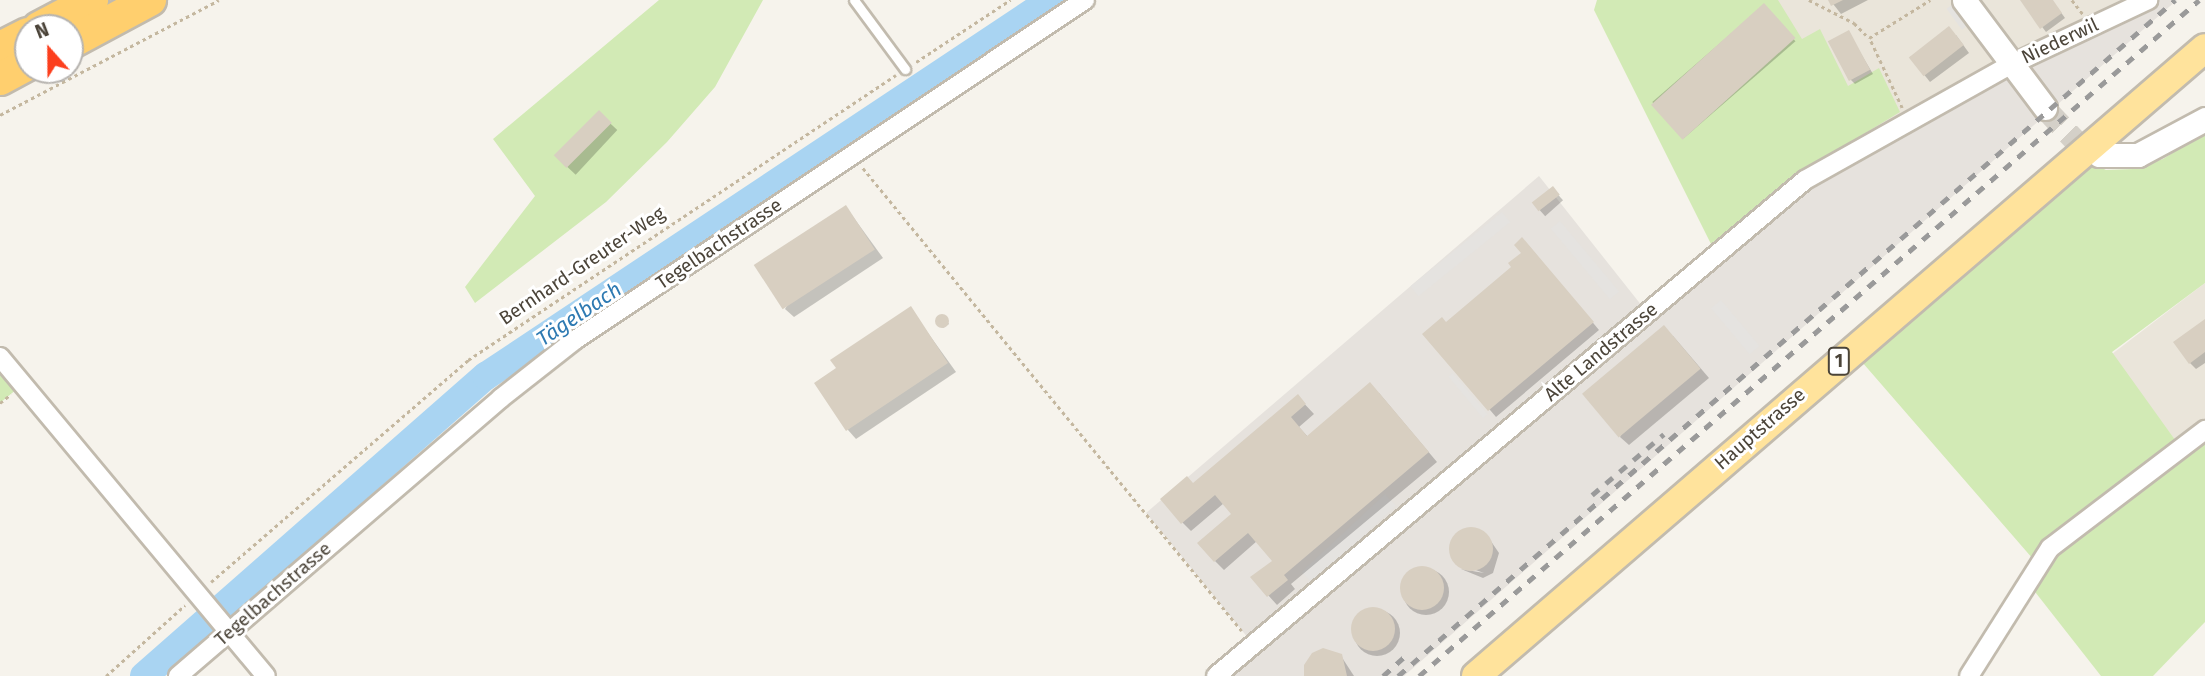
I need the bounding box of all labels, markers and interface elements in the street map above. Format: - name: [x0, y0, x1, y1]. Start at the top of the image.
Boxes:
- street label: Niederwil: [2018, 13, 2102, 69]
- north arrow: [14, 14, 84, 84]
- text: N: [32, 18, 52, 44]
- street label: Tegelbachstrasse: [652, 194, 786, 294]
- street label: Bernhard-Greuter-Weg: [495, 202, 669, 330]
- water label: Tägelbach: [532, 276, 626, 352]
- street label: Alte Landstrasse: [1540, 298, 1662, 406]
- road number: 1: [1827, 346, 1851, 376]
- street label: Hauptstrasse: [1710, 383, 1810, 475]
- street label: Tegelbachstrasse: [210, 537, 336, 651]

